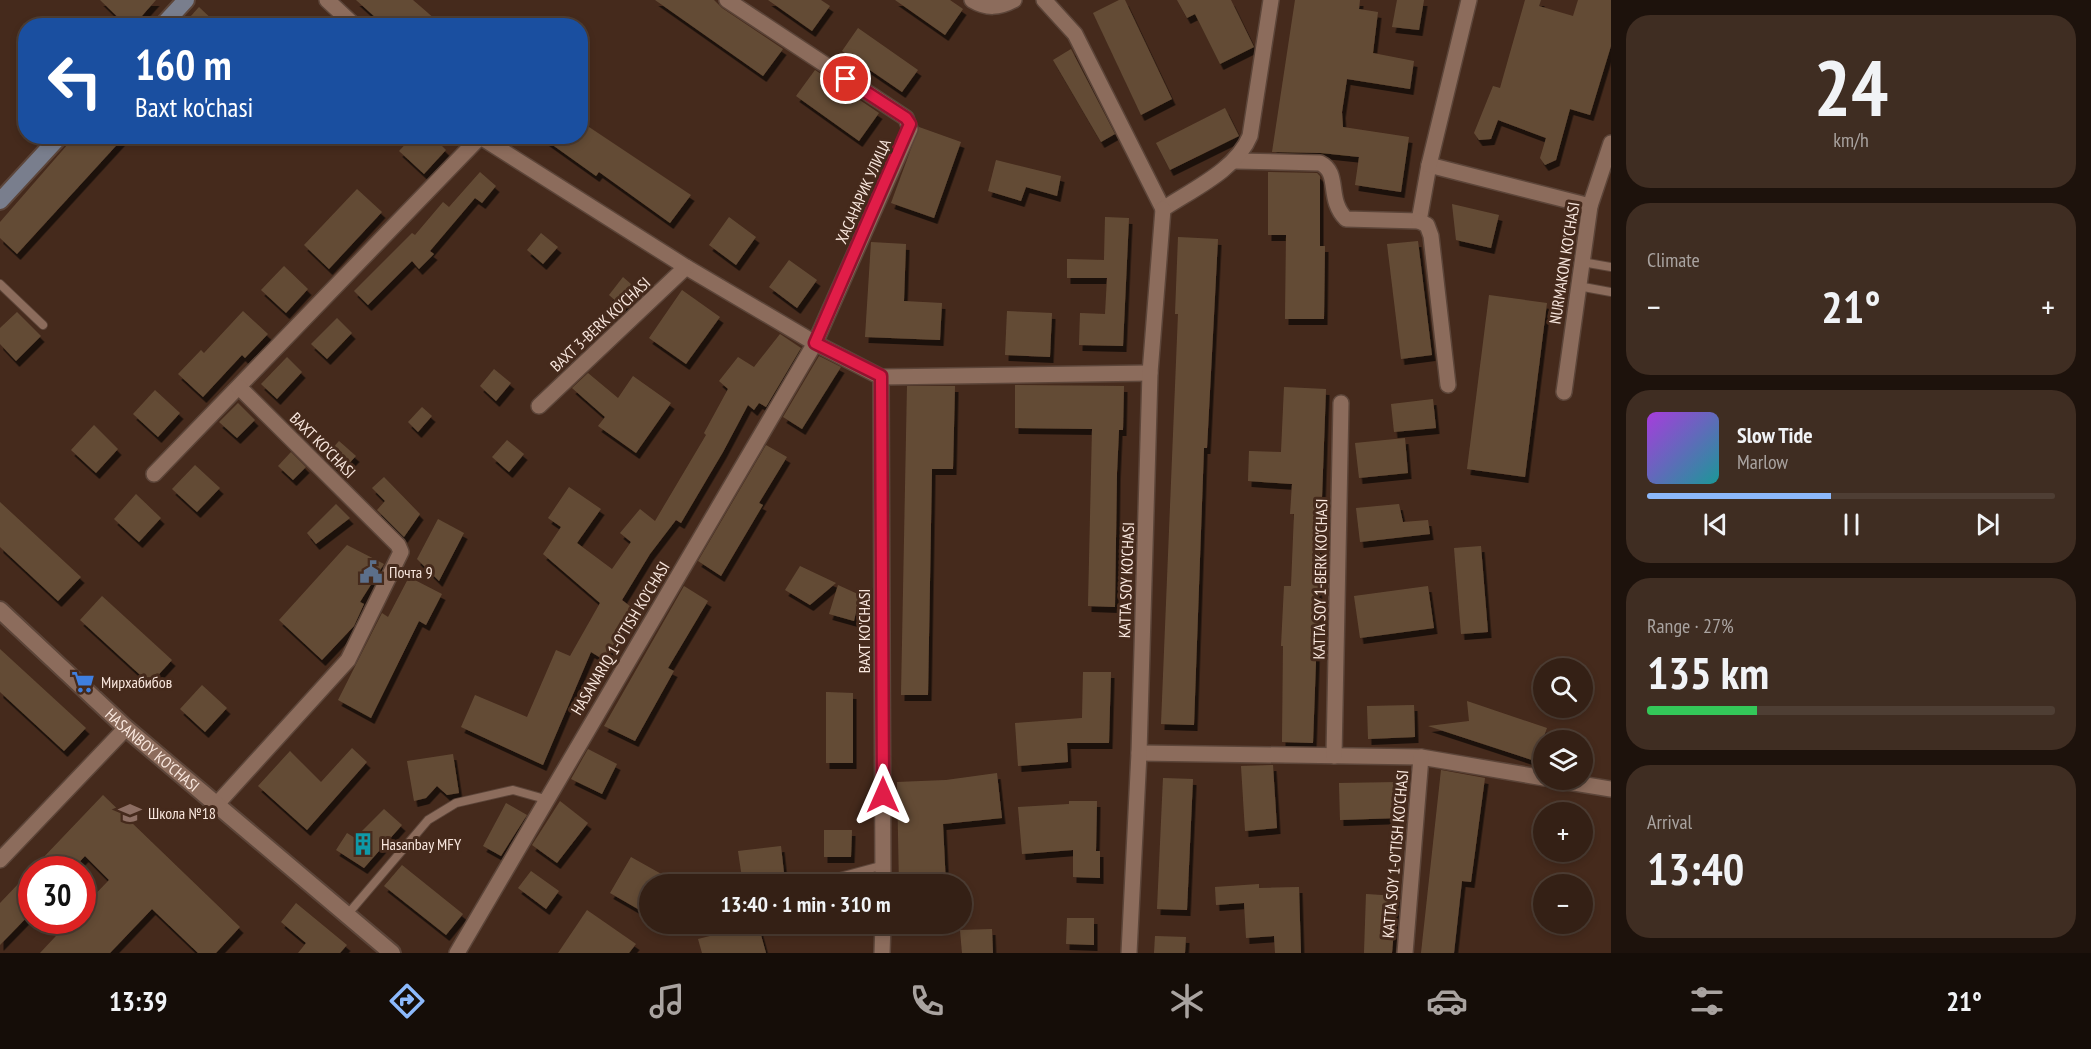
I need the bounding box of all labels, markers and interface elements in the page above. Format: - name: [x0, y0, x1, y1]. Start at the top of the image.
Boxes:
- text: 160 m: [135, 37, 232, 92]
- text: 24: [1814, 37, 1888, 138]
- icon: left: [36, 42, 114, 120]
- pin: [820, 53, 871, 104]
- icon: arrive: [829, 62, 862, 95]
- text: Baxt ko'chasi: [135, 90, 253, 124]
- text: km/h: [1833, 127, 1869, 153]
- street label: ХАСАНАРИК УЛИЦА: [831, 135, 895, 247]
- street label: NURMAKON KO'CHASI: [1545, 201, 1583, 325]
- text: Climate: [1647, 247, 1700, 273]
- street label: BAXT 3-BERK KO'CHASI: [546, 273, 654, 375]
- text: 21°: [1821, 277, 1881, 335]
- text: −: [1647, 285, 1661, 328]
- text: +: [2041, 285, 2055, 328]
- street label: BAXT KO'CHASI: [286, 408, 360, 482]
- text: Slow Tide: [1737, 421, 1813, 449]
- text: Marlow: [1737, 449, 1788, 475]
- street label: KATTA SOY 1-BERK KO'CHASI: [1309, 498, 1331, 660]
- icon: previous: [1699, 508, 1732, 541]
- icon: pause: [1835, 508, 1868, 541]
- icon: next: [1971, 508, 2004, 541]
- street label: KATTA SOY KO'CHASI: [1114, 522, 1138, 638]
- street label: HASANARIQ 1-O'TISH KO'CHASI: [566, 558, 674, 718]
- public building icon: Почта 9: [358, 559, 384, 585]
- place label: Почта 9: [389, 562, 433, 582]
- street label: BAXT KO'CHASI: [854, 589, 874, 673]
- text: Range · 27%: [1647, 613, 1734, 639]
- text: 135 km: [1647, 643, 1769, 701]
- map controls: [1533, 658, 1593, 934]
- button: search: [1533, 658, 1593, 718]
- supermarket icon: Мирхабибов: [70, 669, 96, 695]
- place label: Мирхабибов: [101, 672, 172, 692]
- street label: HASANBOY KO'CHASI: [101, 704, 204, 796]
- button: layers: [1533, 730, 1593, 790]
- position arrow: [851, 763, 915, 827]
- street label: KATTA SOY 1-O'TISH KO'CHASI: [1378, 769, 1412, 939]
- school or university icon: Школа №18: [117, 800, 143, 826]
- button: +: [1533, 802, 1593, 862]
- place label: Школа №18: [148, 803, 216, 823]
- text: Arrival: [1647, 809, 1692, 835]
- building icon: Hasanbay MFY: [350, 831, 376, 857]
- place label: Hasanbay MFY: [381, 834, 462, 854]
- text: 13:40: [1647, 839, 1744, 897]
- speed limit sign: 30: [18, 856, 96, 934]
- button: −: [1533, 874, 1593, 934]
- text: 13:40 · 1 min · 310 m: [720, 890, 891, 918]
- icon: directions: [386, 980, 428, 1022]
- icon: music: [646, 980, 688, 1022]
- icon: phone: [906, 980, 948, 1022]
- icon: climate: [1166, 980, 1208, 1022]
- icon: car: [1426, 980, 1468, 1022]
- icon: filters: [1686, 980, 1728, 1022]
- text: 13:39: [109, 984, 167, 1018]
- text: 21°: [1946, 984, 1982, 1018]

